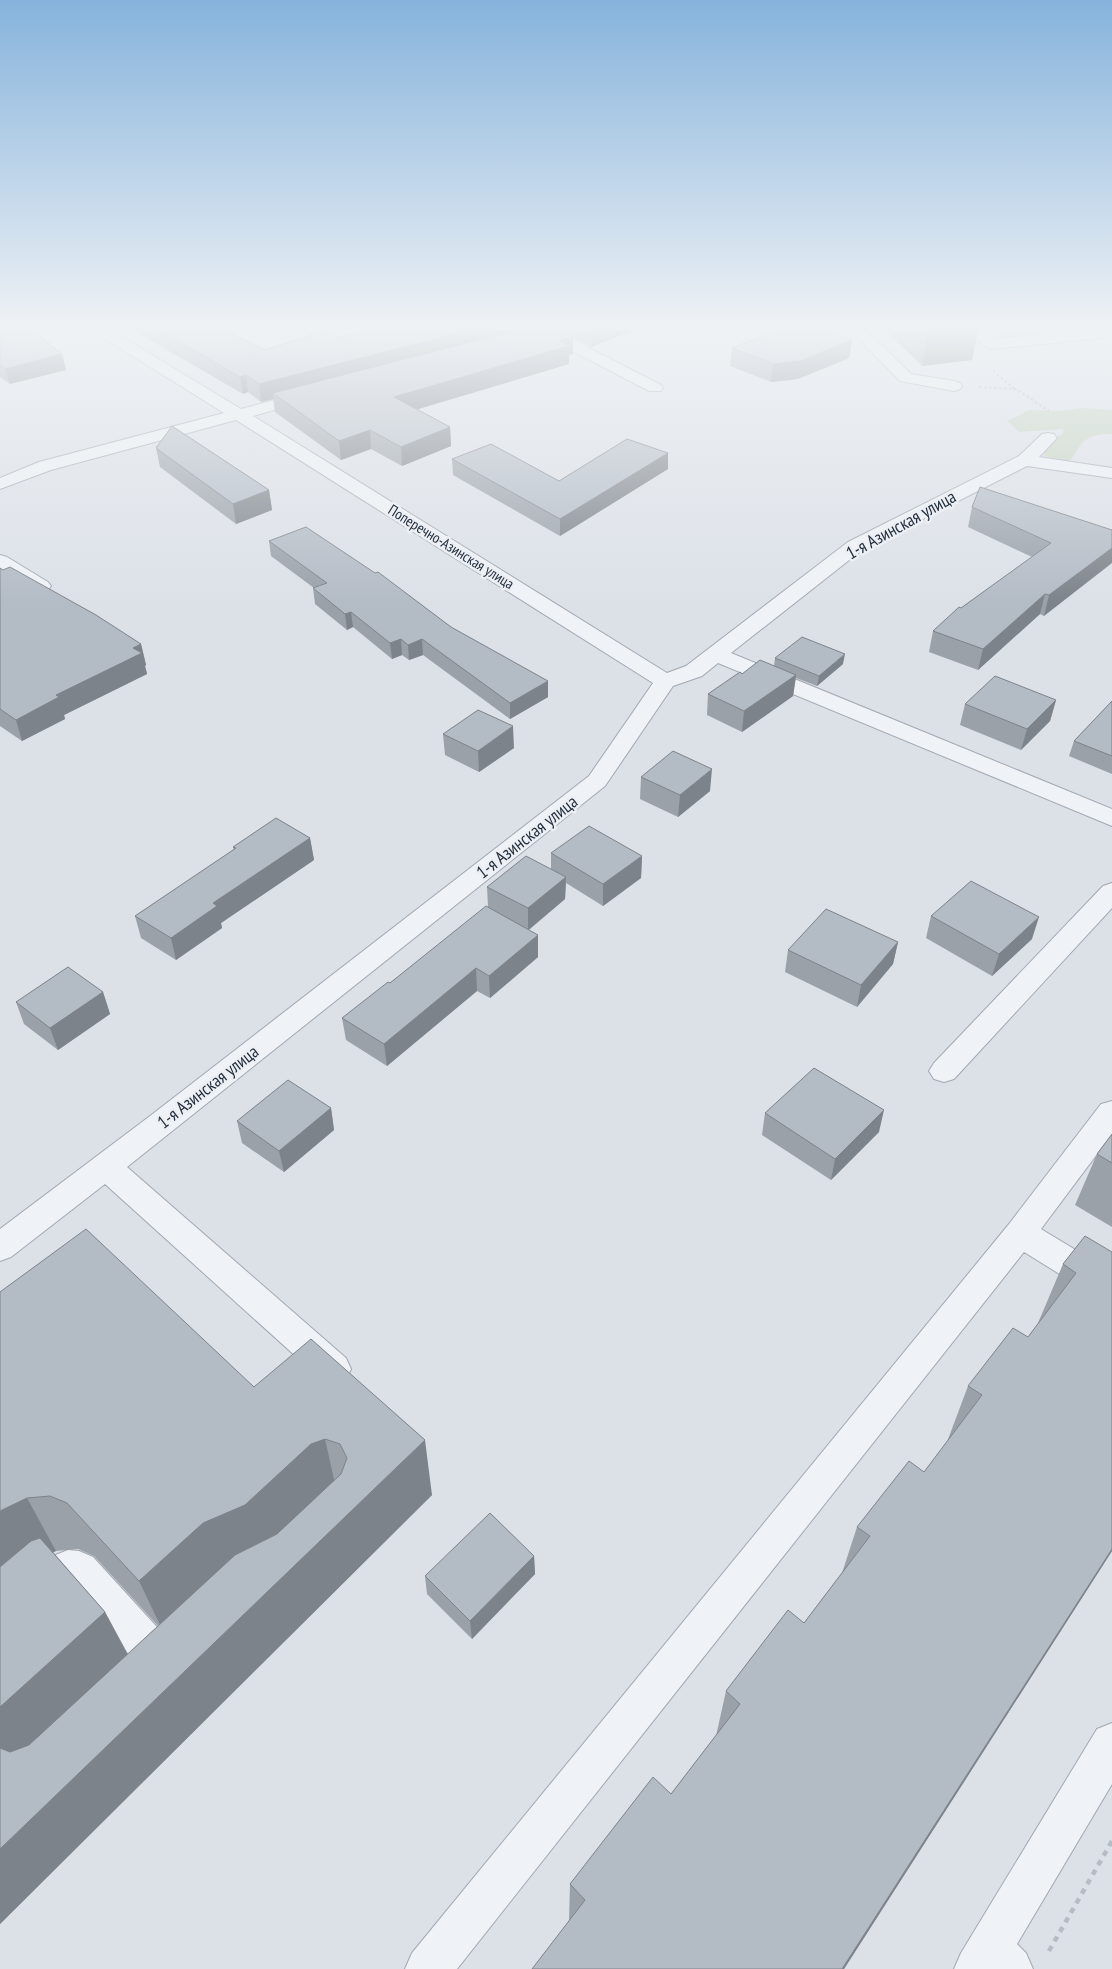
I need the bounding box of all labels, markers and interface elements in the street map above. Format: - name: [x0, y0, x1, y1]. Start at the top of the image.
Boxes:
- street label: 1-я Азинская улица: [842, 485, 960, 564]
- street label: Поперечно-Азинская улица: [385, 500, 518, 593]
- street label: 1-я Азинская улица: [471, 790, 582, 883]
- street label: 1-я Азинская улица: [152, 1040, 263, 1133]

